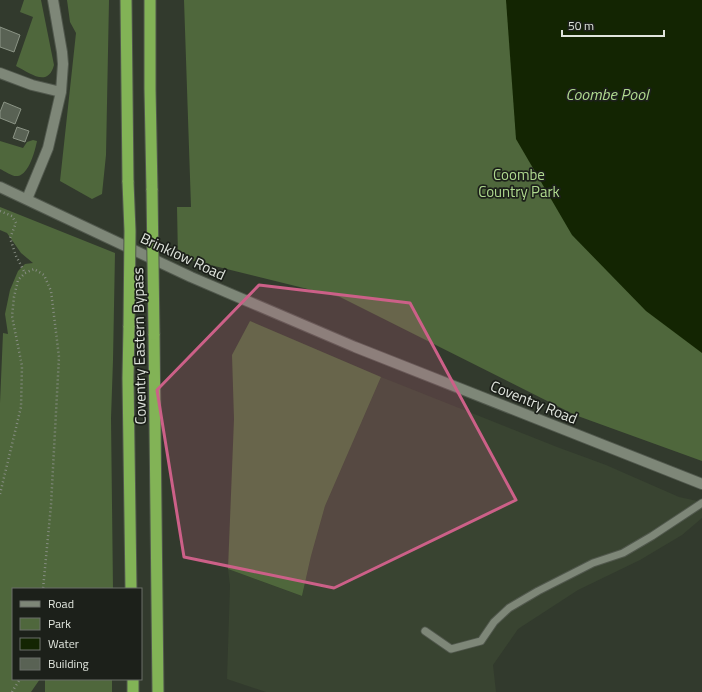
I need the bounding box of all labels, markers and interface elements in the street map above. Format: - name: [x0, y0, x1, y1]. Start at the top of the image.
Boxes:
- scale bar: [562, 12, 664, 38]
- text: 50 m: [568, 16, 594, 35]
- water label: Coombe Pool: [566, 82, 650, 106]
- park label: Coombe Country Park: [478, 163, 560, 203]
- street label: Brinklow Road: [137, 226, 229, 286]
- street label: Coventry Eastern Bypass: [126, 267, 152, 425]
- street label: Coventry Road: [487, 374, 581, 430]
- legend: [12, 588, 142, 680]
- text: Road: [48, 594, 74, 613]
- text: Park: [48, 614, 71, 633]
- text: Water: [48, 634, 79, 653]
- text: Building: [48, 654, 89, 673]

